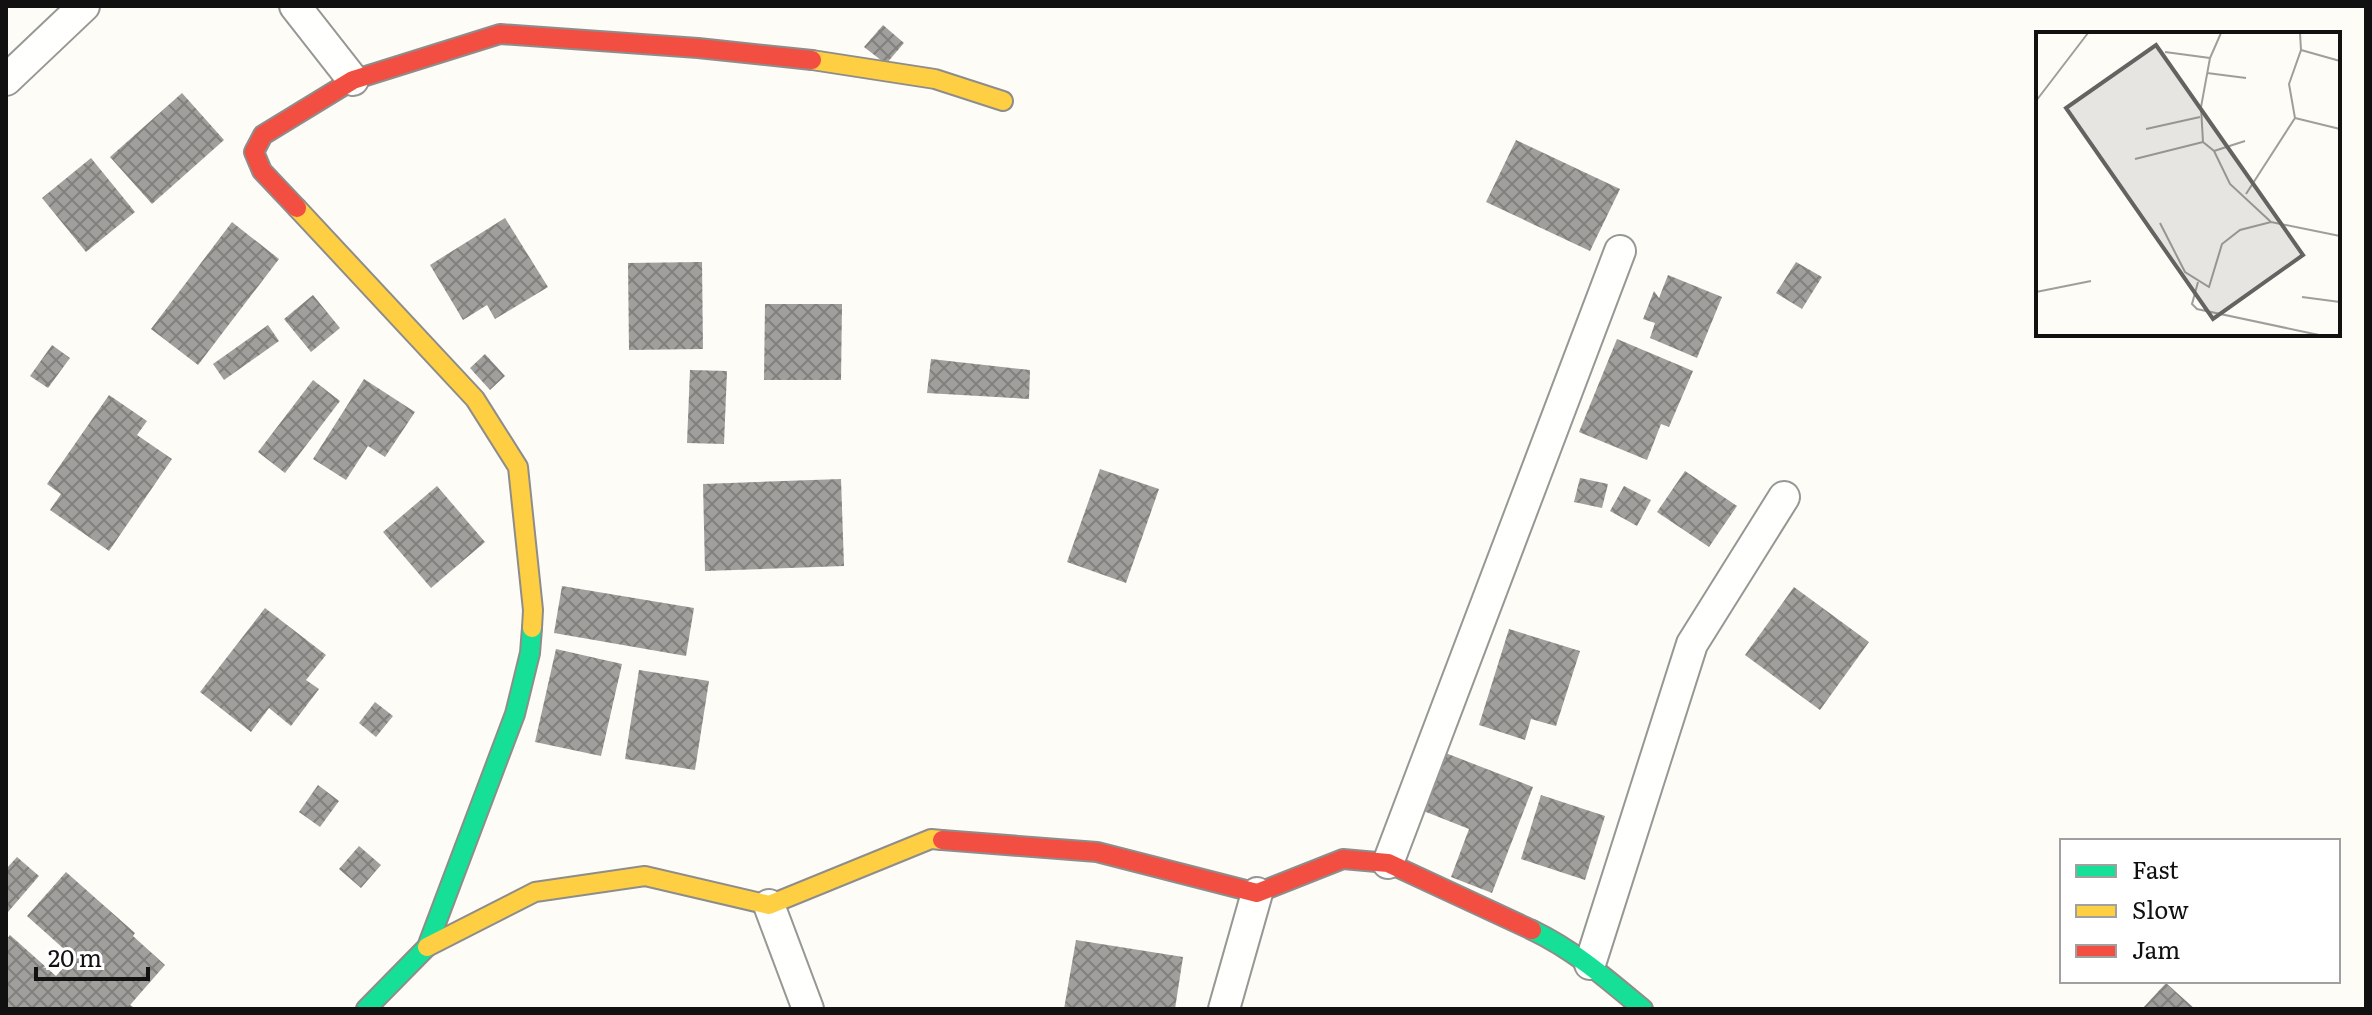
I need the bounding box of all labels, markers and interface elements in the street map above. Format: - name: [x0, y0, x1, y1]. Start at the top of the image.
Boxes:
- inset map: [2036, 32, 2340, 336]
- legend: [2060, 839, 2340, 983]
- text: Fast: [2132, 851, 2179, 886]
- text: Slow: [2132, 891, 2189, 926]
- scale bar: [36, 931, 148, 981]
- text: Jam: [2132, 931, 2180, 966]
- text: 20 m: [48, 939, 102, 974]

